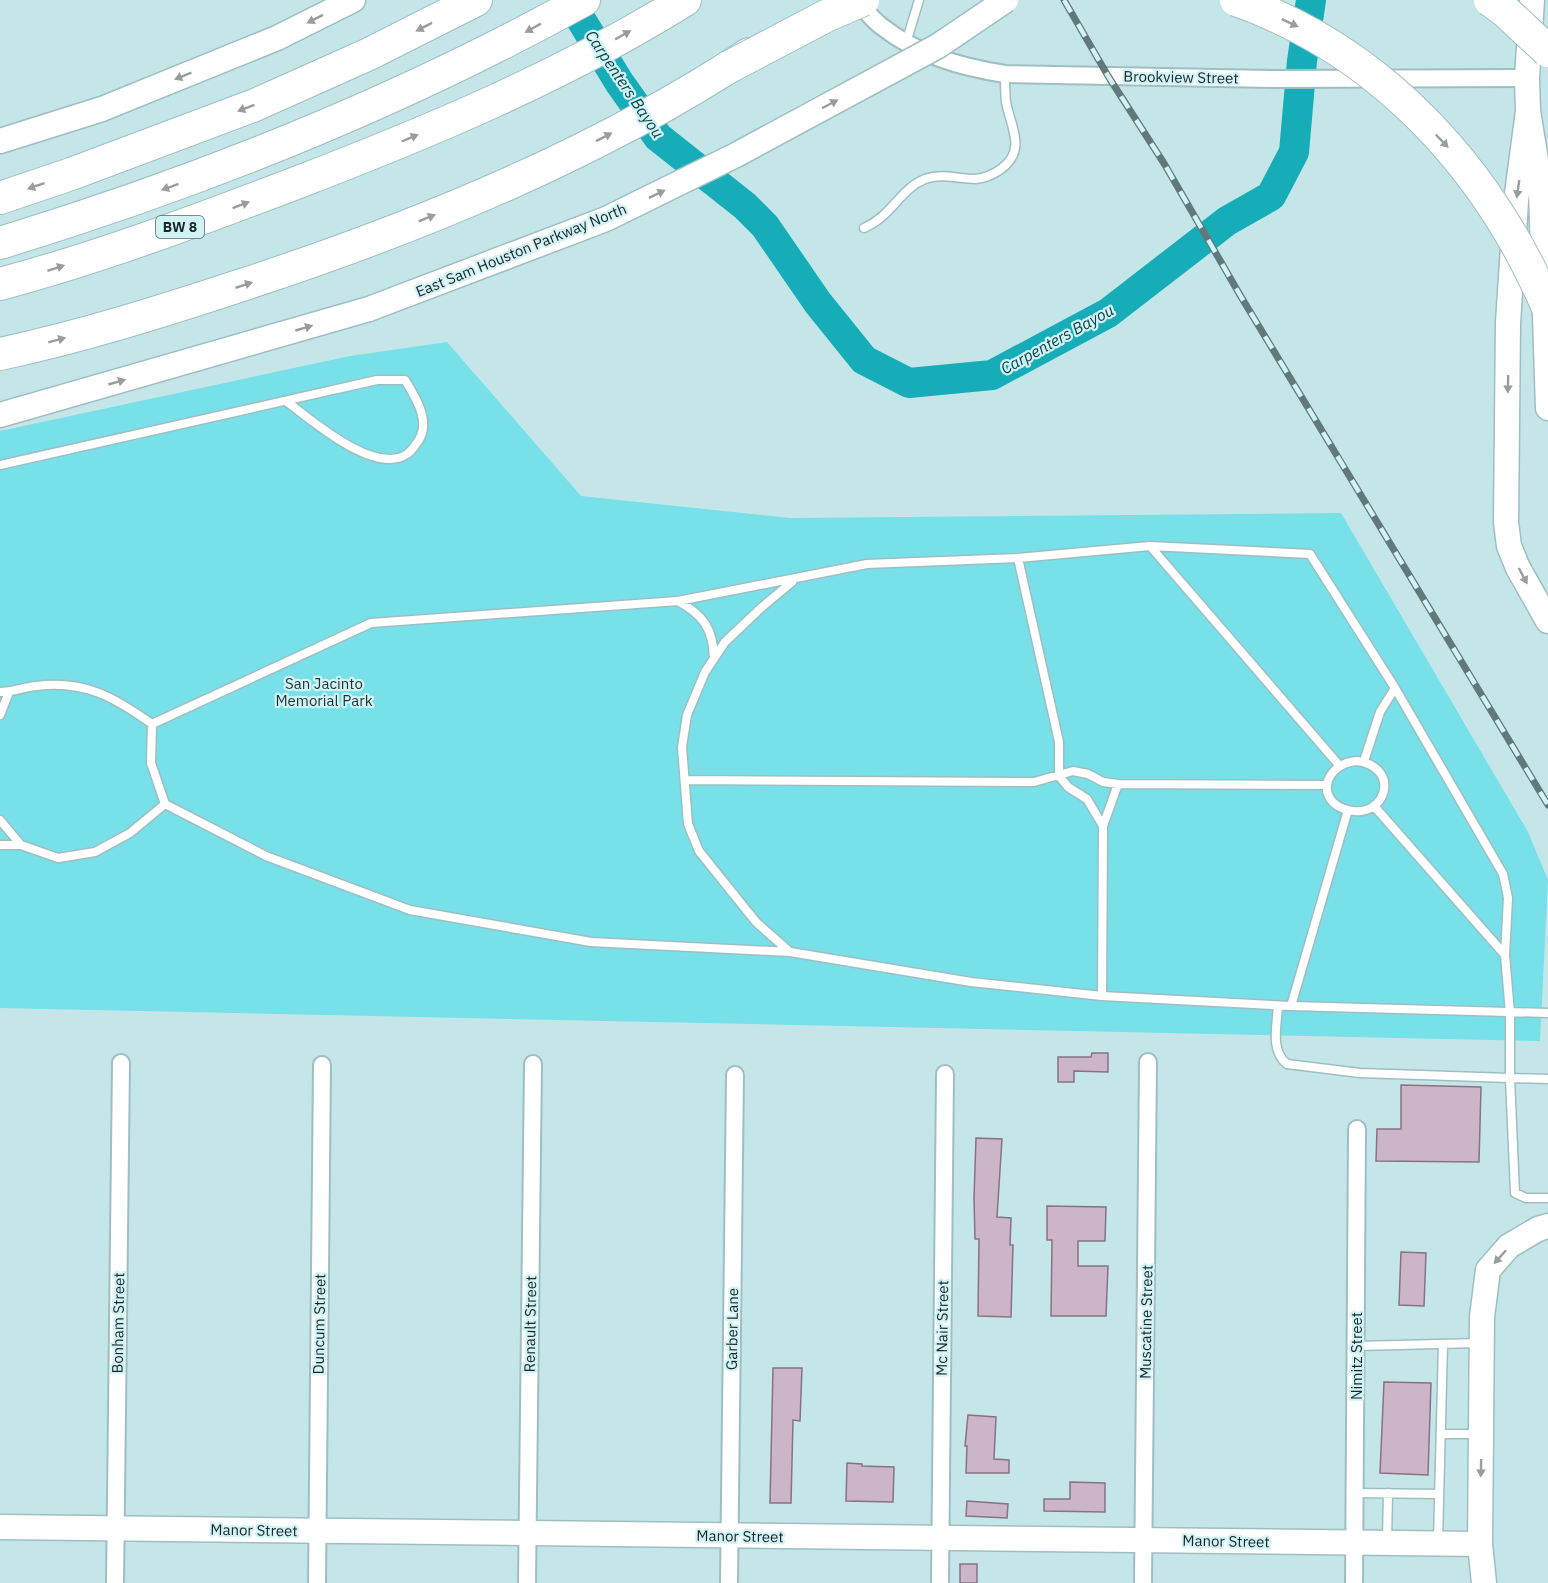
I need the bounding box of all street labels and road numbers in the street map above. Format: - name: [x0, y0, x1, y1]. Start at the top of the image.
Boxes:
- street label: Brookview Street: [1123, 66, 1239, 88]
- street label: East Sam Houston Parkway North: [413, 199, 629, 301]
- road number: BW 8: [156, 216, 204, 238]
- street label: Muscatine Street: [1136, 1265, 1156, 1379]
- street label: Bonham Street: [108, 1272, 128, 1374]
- street label: Duncum Street: [309, 1273, 329, 1375]
- street label: Renault Street: [520, 1276, 540, 1372]
- street label: Mc Nair Street: [932, 1280, 952, 1376]
- street label: Garber Lane: [722, 1288, 742, 1370]
- street label: Nimitz Street: [1347, 1312, 1366, 1400]
- street label: Manor Street: [210, 1520, 298, 1540]
- street label: Manor Street: [696, 1526, 784, 1546]
- street label: Manor Street: [1182, 1531, 1270, 1551]

